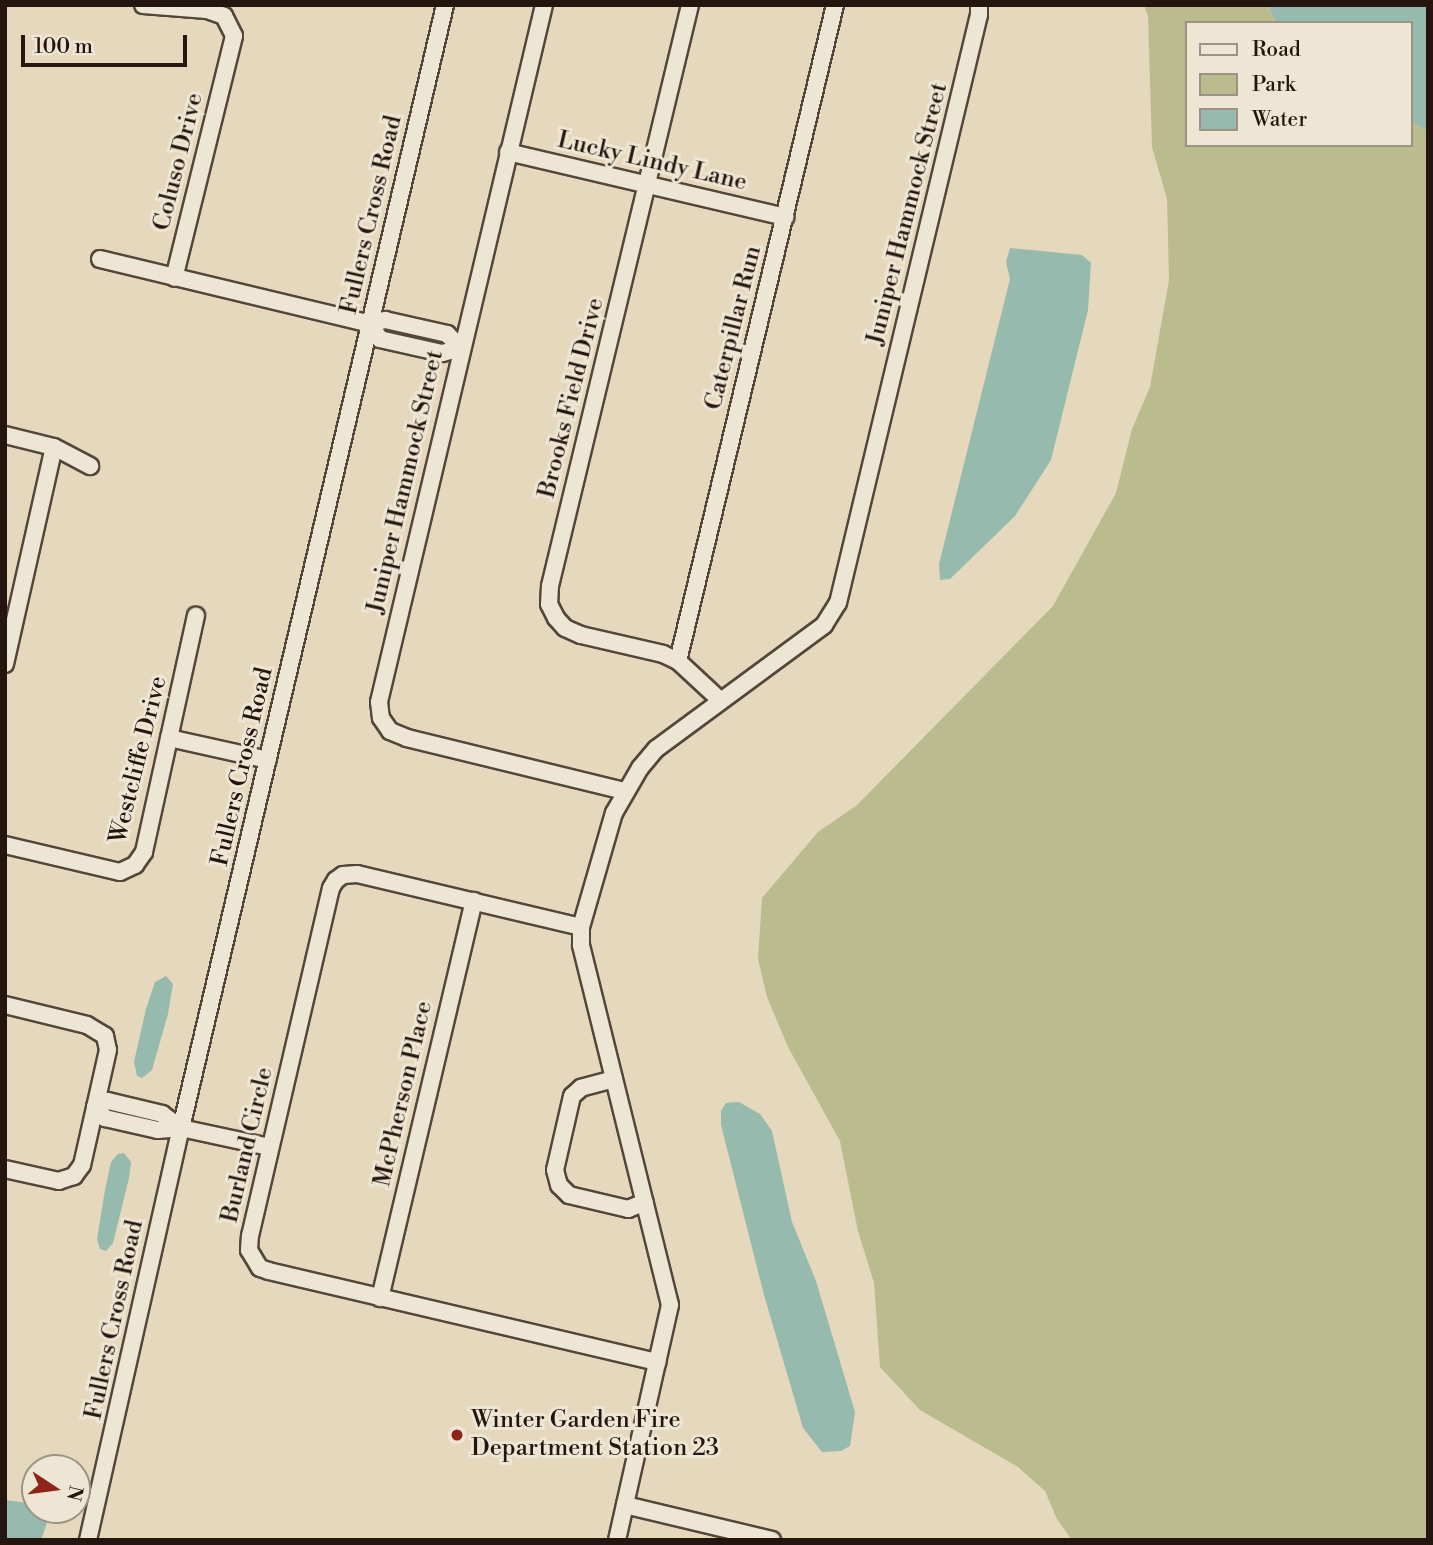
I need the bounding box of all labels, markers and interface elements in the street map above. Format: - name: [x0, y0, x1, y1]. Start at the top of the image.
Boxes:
- scale bar: [24, 21, 191, 65]
- legend: [1184, 21, 1412, 147]
- text: 100 m: [34, 34, 93, 60]
- text: Road: [1252, 37, 1301, 63]
- text: Park: [1252, 72, 1296, 98]
- street label: Juniper Hammock Street: [861, 80, 955, 348]
- street label: Coluso Drive: [148, 90, 210, 234]
- text: Water: [1252, 107, 1307, 133]
- street label: Fullers Cross Road: [335, 113, 409, 317]
- street label: Lucky Lindy Lane: [554, 126, 750, 198]
- street label: Caterpillar Run: [700, 243, 768, 413]
- street label: Brooks Field Drive: [533, 295, 611, 501]
- street label: Juniper Hammock Street: [362, 348, 450, 616]
- street label: Fullers Cross Road: [206, 665, 280, 869]
- street label: Westcliffe Drive: [104, 673, 174, 847]
- street label: McPherson Place: [369, 998, 439, 1190]
- street label: Burland Circle: [216, 1065, 280, 1225]
- street label: Fullers Cross Road: [80, 1218, 150, 1422]
- place label: Winter Garden Fire Department Station 23: [471, 1407, 719, 1463]
- marker: Winter Garden Fire Department Station 23: [449, 1427, 465, 1443]
- north arrow: [21, 1454, 91, 1524]
- text: N: [61, 1483, 88, 1503]

